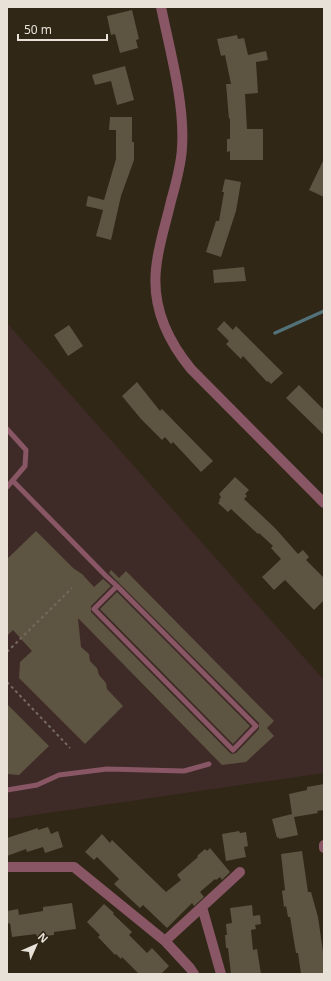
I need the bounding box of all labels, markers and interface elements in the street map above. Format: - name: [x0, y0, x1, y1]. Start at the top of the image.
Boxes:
- scale bar: [18, 16, 107, 42]
- text: 50 m: [24, 21, 52, 38]
- north arrow: [16, 925, 56, 965]
- text: N: [35, 929, 52, 946]

